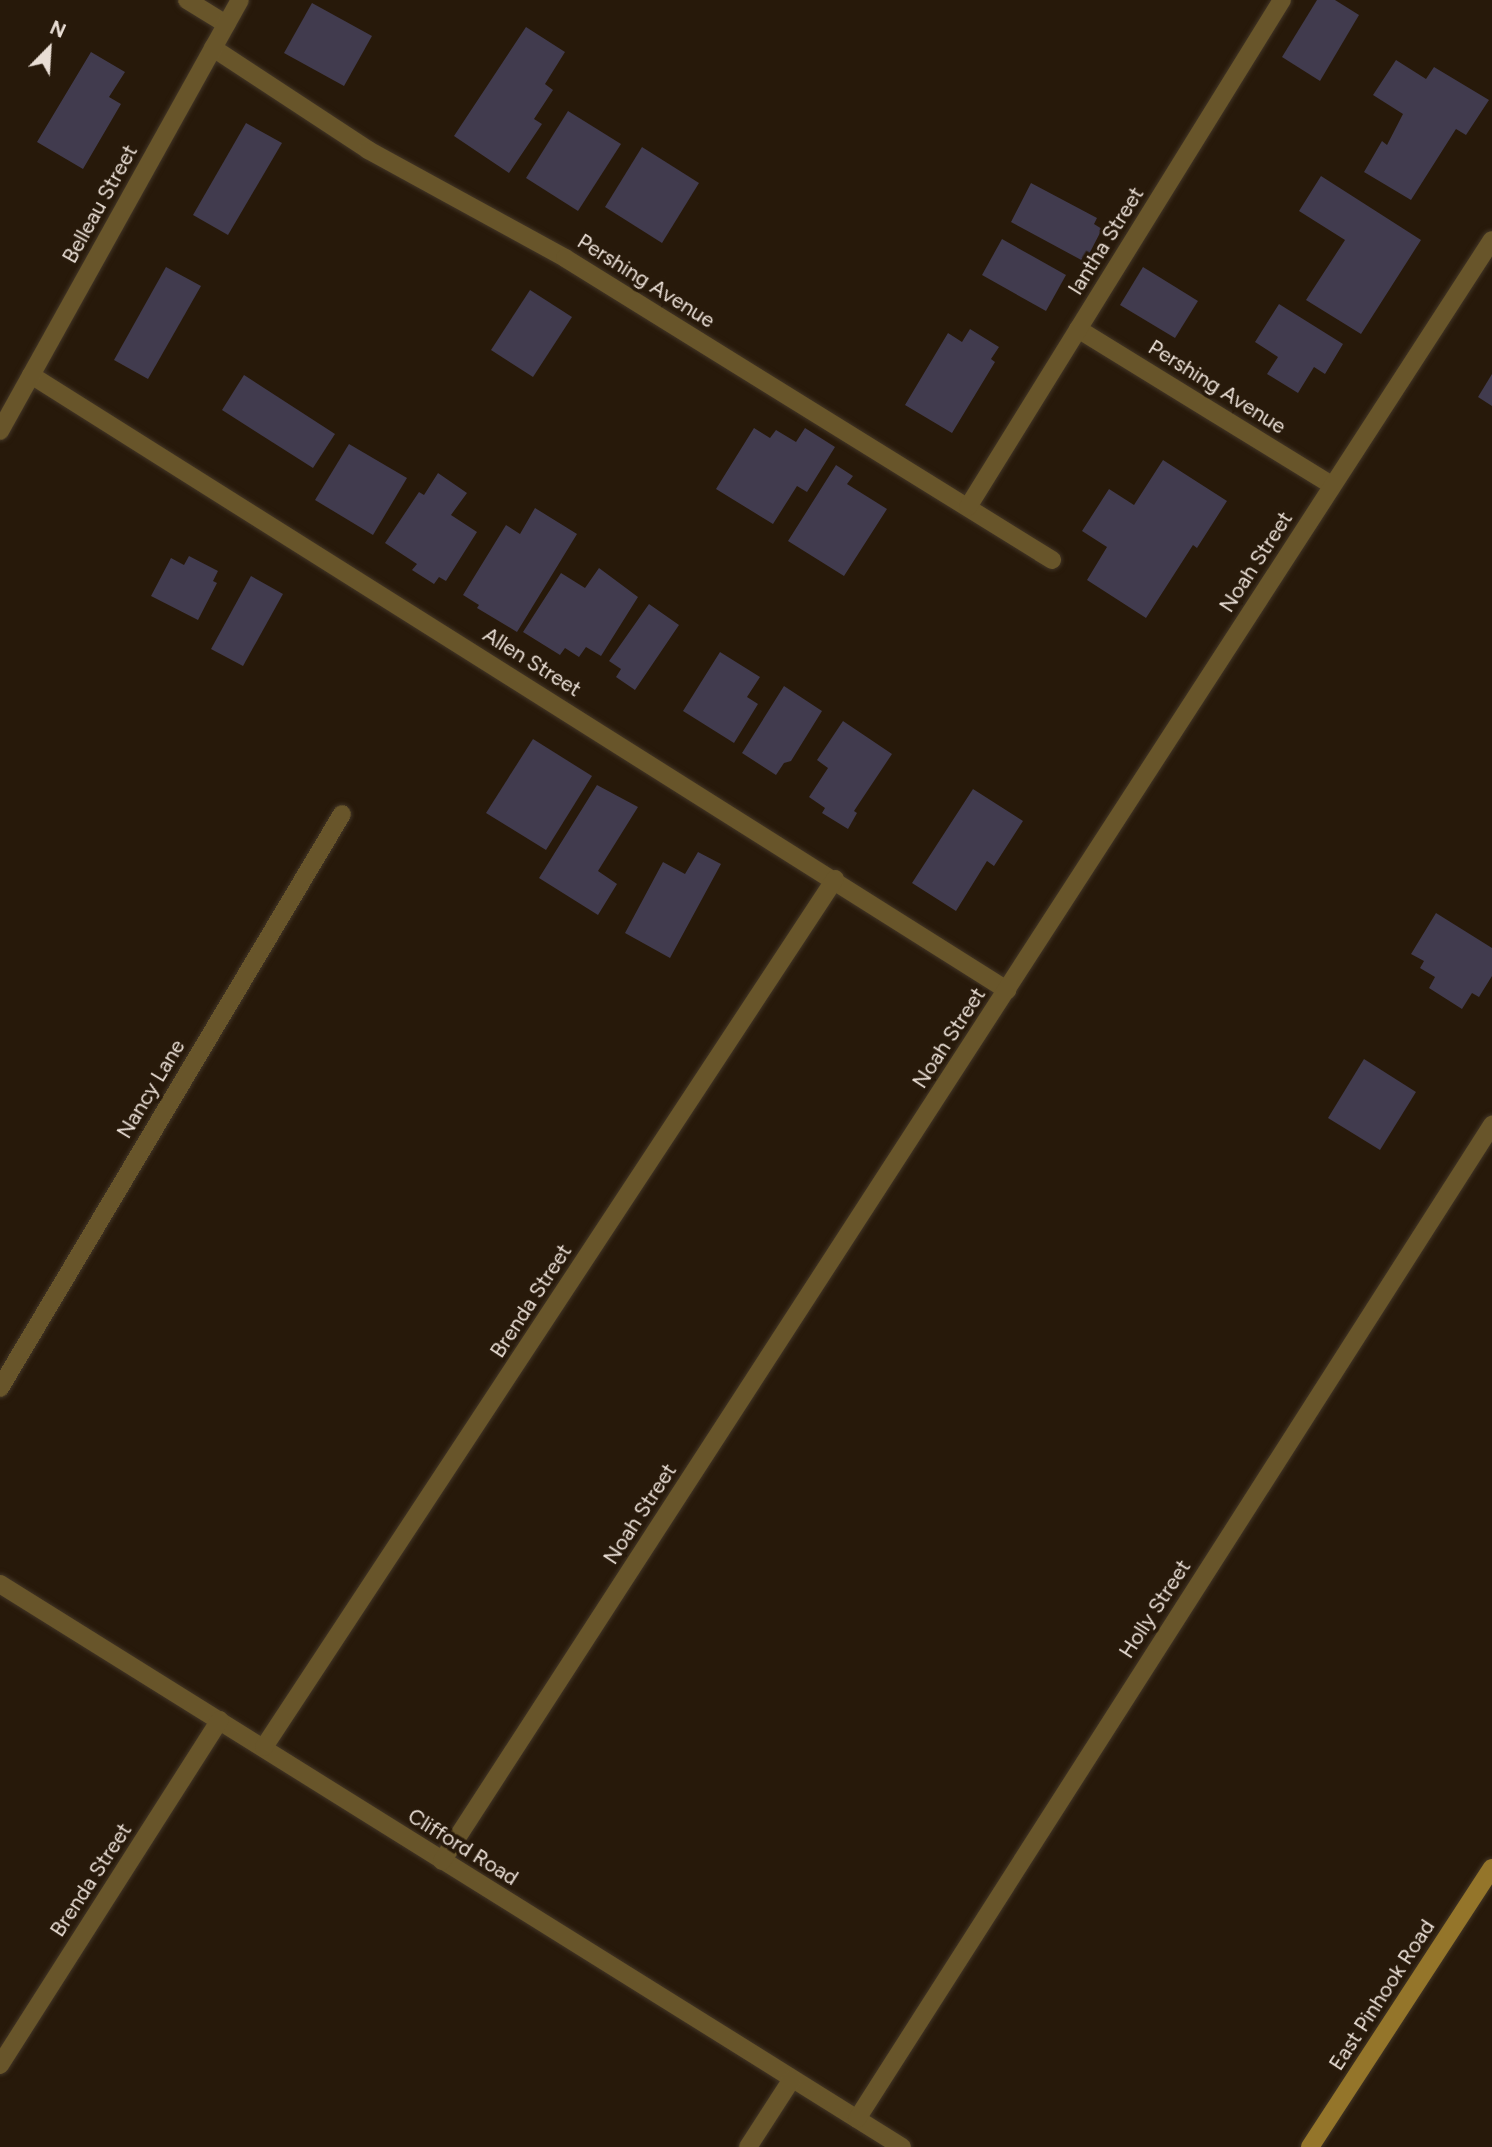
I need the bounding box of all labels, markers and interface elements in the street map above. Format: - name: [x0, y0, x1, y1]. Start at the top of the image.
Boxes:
- north arrow: [14, 14, 84, 84]
- text: N: [46, 16, 69, 43]
- street label: Belleau Street: [57, 140, 143, 268]
- street label: Iantha Street: [1063, 182, 1149, 300]
- street label: Pershing Avenue: [573, 229, 719, 333]
- street label: Pershing Avenue: [1144, 335, 1290, 439]
- street label: Noah Street: [1214, 507, 1298, 617]
- street label: Allen Street: [478, 622, 586, 702]
- street label: Noah Street: [907, 983, 991, 1093]
- street label: Nancy Lane: [112, 1035, 190, 1143]
- street label: Brenda Street: [485, 1240, 577, 1362]
- street label: Noah Street: [598, 1459, 682, 1569]
- street label: Holly Street: [1114, 1555, 1196, 1663]
- street label: Clifford Road: [403, 1803, 523, 1891]
- street label: Brenda Street: [45, 1819, 137, 1941]
- street label: East Pinhook Road: [1324, 1915, 1440, 2075]

